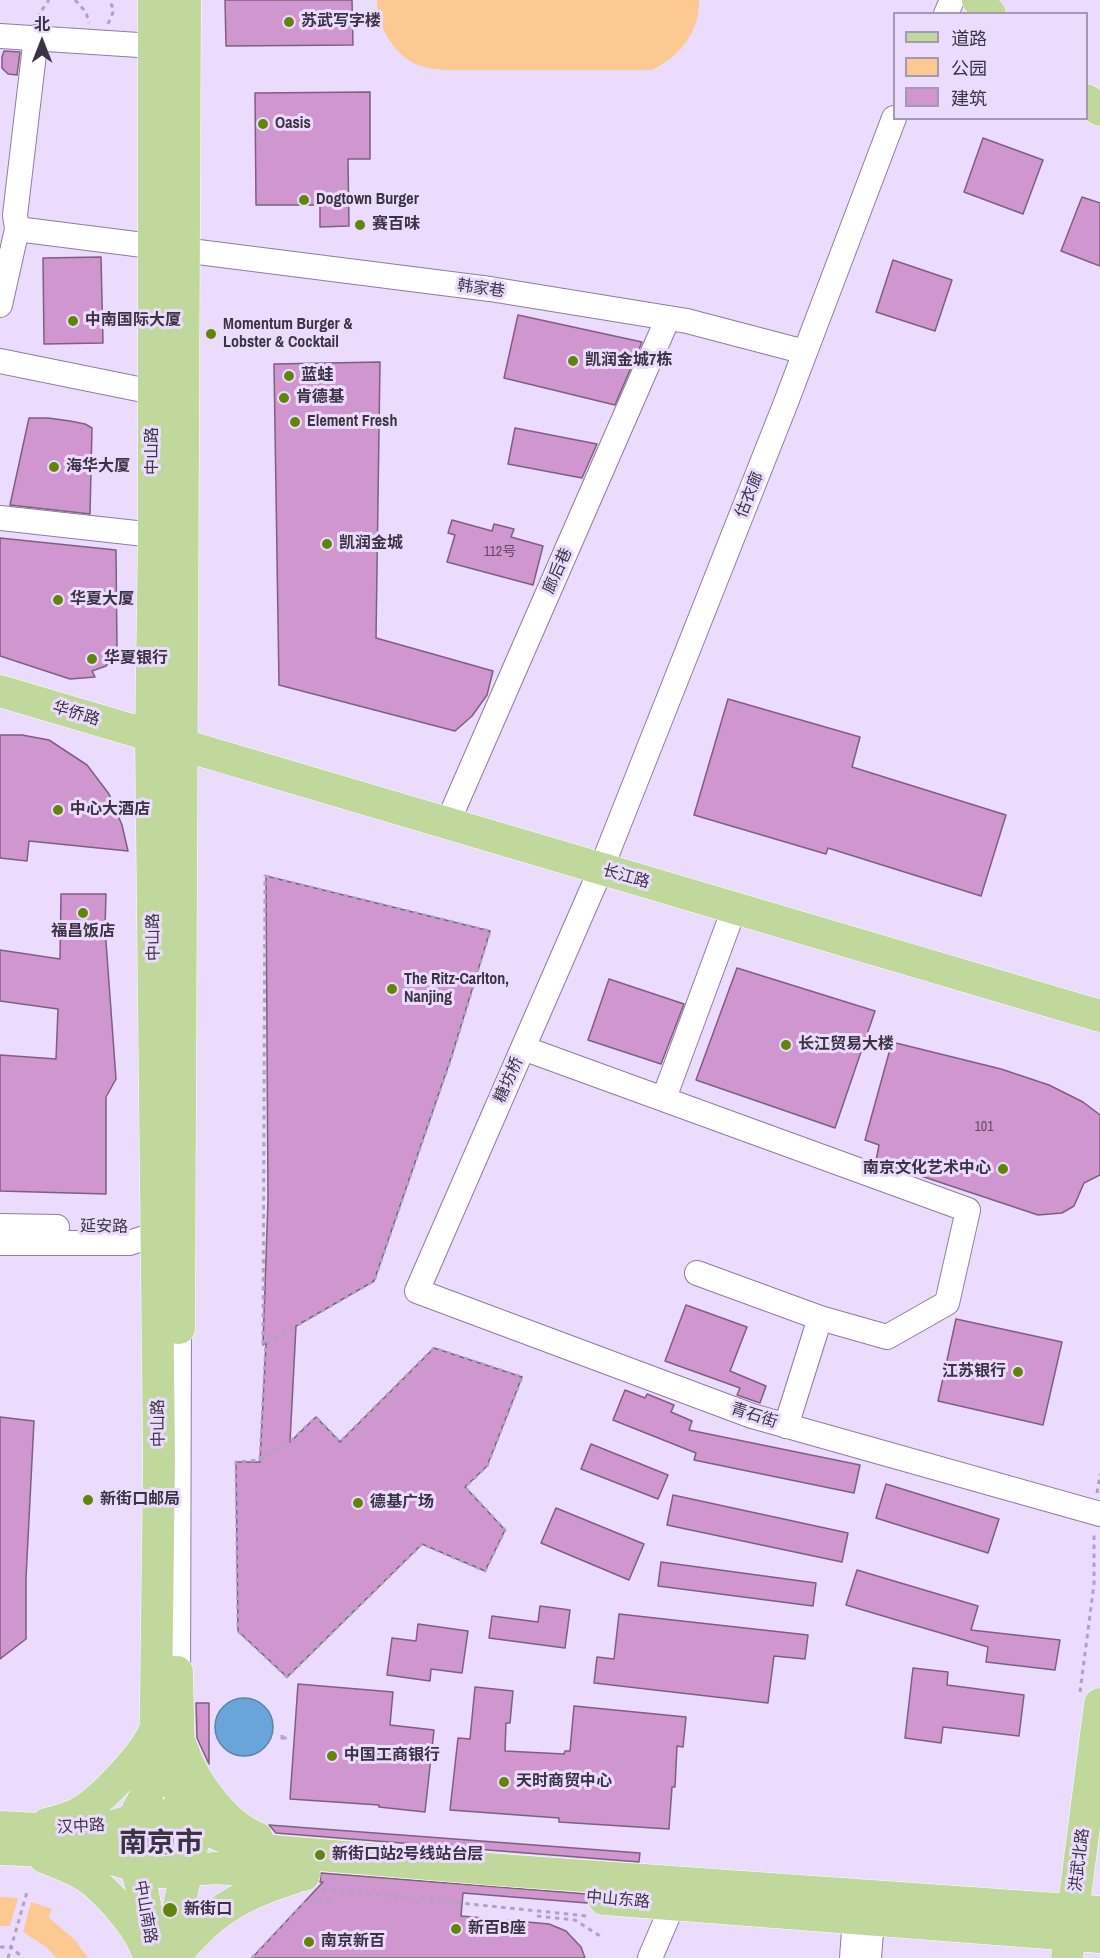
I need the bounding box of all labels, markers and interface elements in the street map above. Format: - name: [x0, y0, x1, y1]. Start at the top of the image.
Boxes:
- north arrow: [12, 12, 72, 72]
- place label: 苏武写字楼: [301, 12, 381, 32]
- legend: [893, 12, 1088, 120]
- text: 北: [34, 13, 50, 35]
- marker: 苏武写字楼: [282, 15, 296, 29]
- text: 道路: [951, 26, 987, 51]
- text: 公园: [951, 56, 987, 81]
- text: 建筑: [951, 86, 987, 111]
- place label: Oasis: [275, 114, 311, 134]
- marker: Oasis: [256, 117, 270, 131]
- place label: Dogtown Burger: [316, 190, 419, 210]
- marker: Dogtown Burger: [297, 193, 311, 207]
- place label: 赛百味: [372, 215, 420, 235]
- marker: 赛百味: [353, 218, 367, 232]
- street label: 韩家巷: [456, 276, 506, 302]
- place label: 中南国际大厦: [85, 311, 181, 331]
- marker: 中南国际大厦: [66, 314, 80, 328]
- place label: Momentum Burger & Lobster & Cocktail: [223, 315, 353, 353]
- marker: Momentum Burger & Lobster & Cocktail: [204, 327, 218, 341]
- place label: 凯润金城7栋: [585, 351, 672, 371]
- marker: 凯润金城7栋: [566, 354, 580, 368]
- place label: 蓝蛙: [301, 366, 333, 386]
- marker: 蓝蛙: [282, 369, 296, 383]
- place label: 肯德基: [296, 388, 344, 408]
- marker: 肯德基: [277, 391, 291, 405]
- place label: Element Fresh: [307, 412, 397, 432]
- marker: Element Fresh: [288, 415, 302, 429]
- street label: 中山路: [143, 427, 163, 475]
- place label: 海华大厦: [66, 457, 130, 477]
- marker: 海华大厦: [47, 460, 61, 474]
- street label: 估衣廊: [732, 469, 768, 521]
- place label: 凯润金城: [339, 534, 403, 554]
- marker: 凯润金城: [320, 537, 334, 551]
- house number: 112号: [484, 544, 516, 560]
- street label: 廊后巷: [539, 545, 577, 597]
- place label: 华夏大厦: [70, 590, 134, 610]
- marker: 华夏大厦: [51, 593, 65, 607]
- place label: 华夏银行: [104, 649, 168, 669]
- marker: 华夏银行: [85, 652, 99, 666]
- street label: 华侨路: [50, 698, 102, 730]
- place label: 中心大酒店: [70, 800, 150, 820]
- marker: 中心大酒店: [51, 803, 65, 817]
- street label: 长江路: [600, 861, 652, 893]
- marker: 福昌饭店: [76, 906, 90, 920]
- street label: 中山路: [144, 913, 164, 961]
- place label: 福昌饭店: [51, 922, 115, 942]
- place label: The Ritz-Carlton, Nanjing: [404, 970, 509, 1008]
- marker: The Ritz-Carlton, Nanjing: [385, 982, 399, 996]
- place label: 长江贸易大楼: [798, 1035, 894, 1055]
- marker: 长江贸易大楼: [779, 1038, 793, 1052]
- street label: 糖坊桥: [490, 1054, 528, 1106]
- house number: 101: [974, 1119, 994, 1135]
- place label: 南京文化艺术中心: [863, 1159, 991, 1179]
- marker: 南京文化艺术中心: [996, 1162, 1010, 1176]
- street label: 延安路: [80, 1217, 128, 1237]
- place label: 江苏银行: [942, 1362, 1006, 1382]
- marker: 江苏银行: [1011, 1365, 1025, 1379]
- street label: 中山路: [149, 1399, 169, 1447]
- street label: 青石街: [728, 1399, 780, 1433]
- place label: 新街口邮局: [100, 1490, 180, 1510]
- marker: 新街口邮局: [81, 1493, 95, 1507]
- place label: 德基广场: [370, 1493, 434, 1513]
- marker: 德基广场: [351, 1496, 365, 1510]
- place label: 中国工商银行: [344, 1746, 440, 1766]
- marker: 中国工商银行: [325, 1749, 339, 1763]
- place label: 天时商贸中心: [516, 1772, 612, 1792]
- marker: 天时商贸中心: [497, 1775, 511, 1789]
- street label: 汉中路: [57, 1816, 105, 1838]
- district label: 南京市: [119, 1827, 203, 1861]
- street label: 洪武北路: [1067, 1827, 1093, 1893]
- place label: 新街口站2号线站台层: [332, 1845, 483, 1865]
- marker: 新街口站2号线站台层: [313, 1848, 327, 1862]
- street label: 中山南路: [130, 1879, 160, 1945]
- street label: 中山东路: [585, 1888, 651, 1912]
- place label: 新街口: [184, 1900, 232, 1920]
- marker: 新街口: [161, 1901, 179, 1919]
- place label: 新百B座: [468, 1919, 525, 1939]
- marker: 新百B座: [449, 1922, 463, 1936]
- place label: 南京新百: [321, 1932, 385, 1952]
- marker: 南京新百: [302, 1935, 316, 1949]

